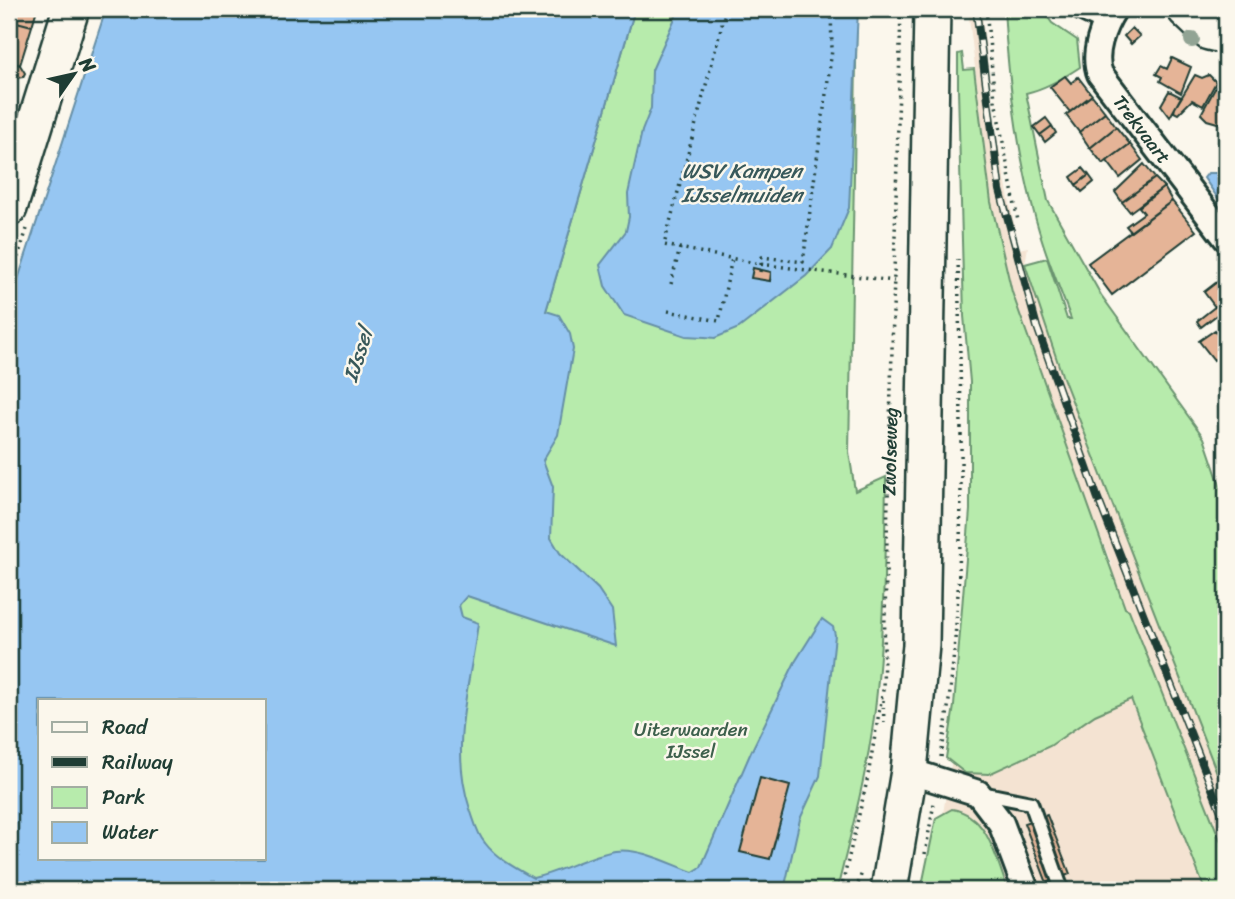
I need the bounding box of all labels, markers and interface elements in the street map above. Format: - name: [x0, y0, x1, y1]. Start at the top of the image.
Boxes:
- north arrow: [38, 38, 108, 108]
- text: N: [70, 49, 106, 80]
- street label: Trekvaart: [1104, 87, 1179, 171]
- water label: WSV Kampen IJsselmuiden: [681, 152, 805, 214]
- water label: IJssel: [331, 319, 386, 388]
- street label: Zwolseweg: [872, 407, 907, 496]
- legend: [38, 699, 266, 860]
- text: Road: [102, 708, 149, 746]
- park label: Uiterwaarden IJssel: [634, 713, 748, 768]
- text: Railway: [102, 743, 173, 781]
- text: Park: [102, 778, 145, 816]
- text: Water: [102, 813, 159, 851]

